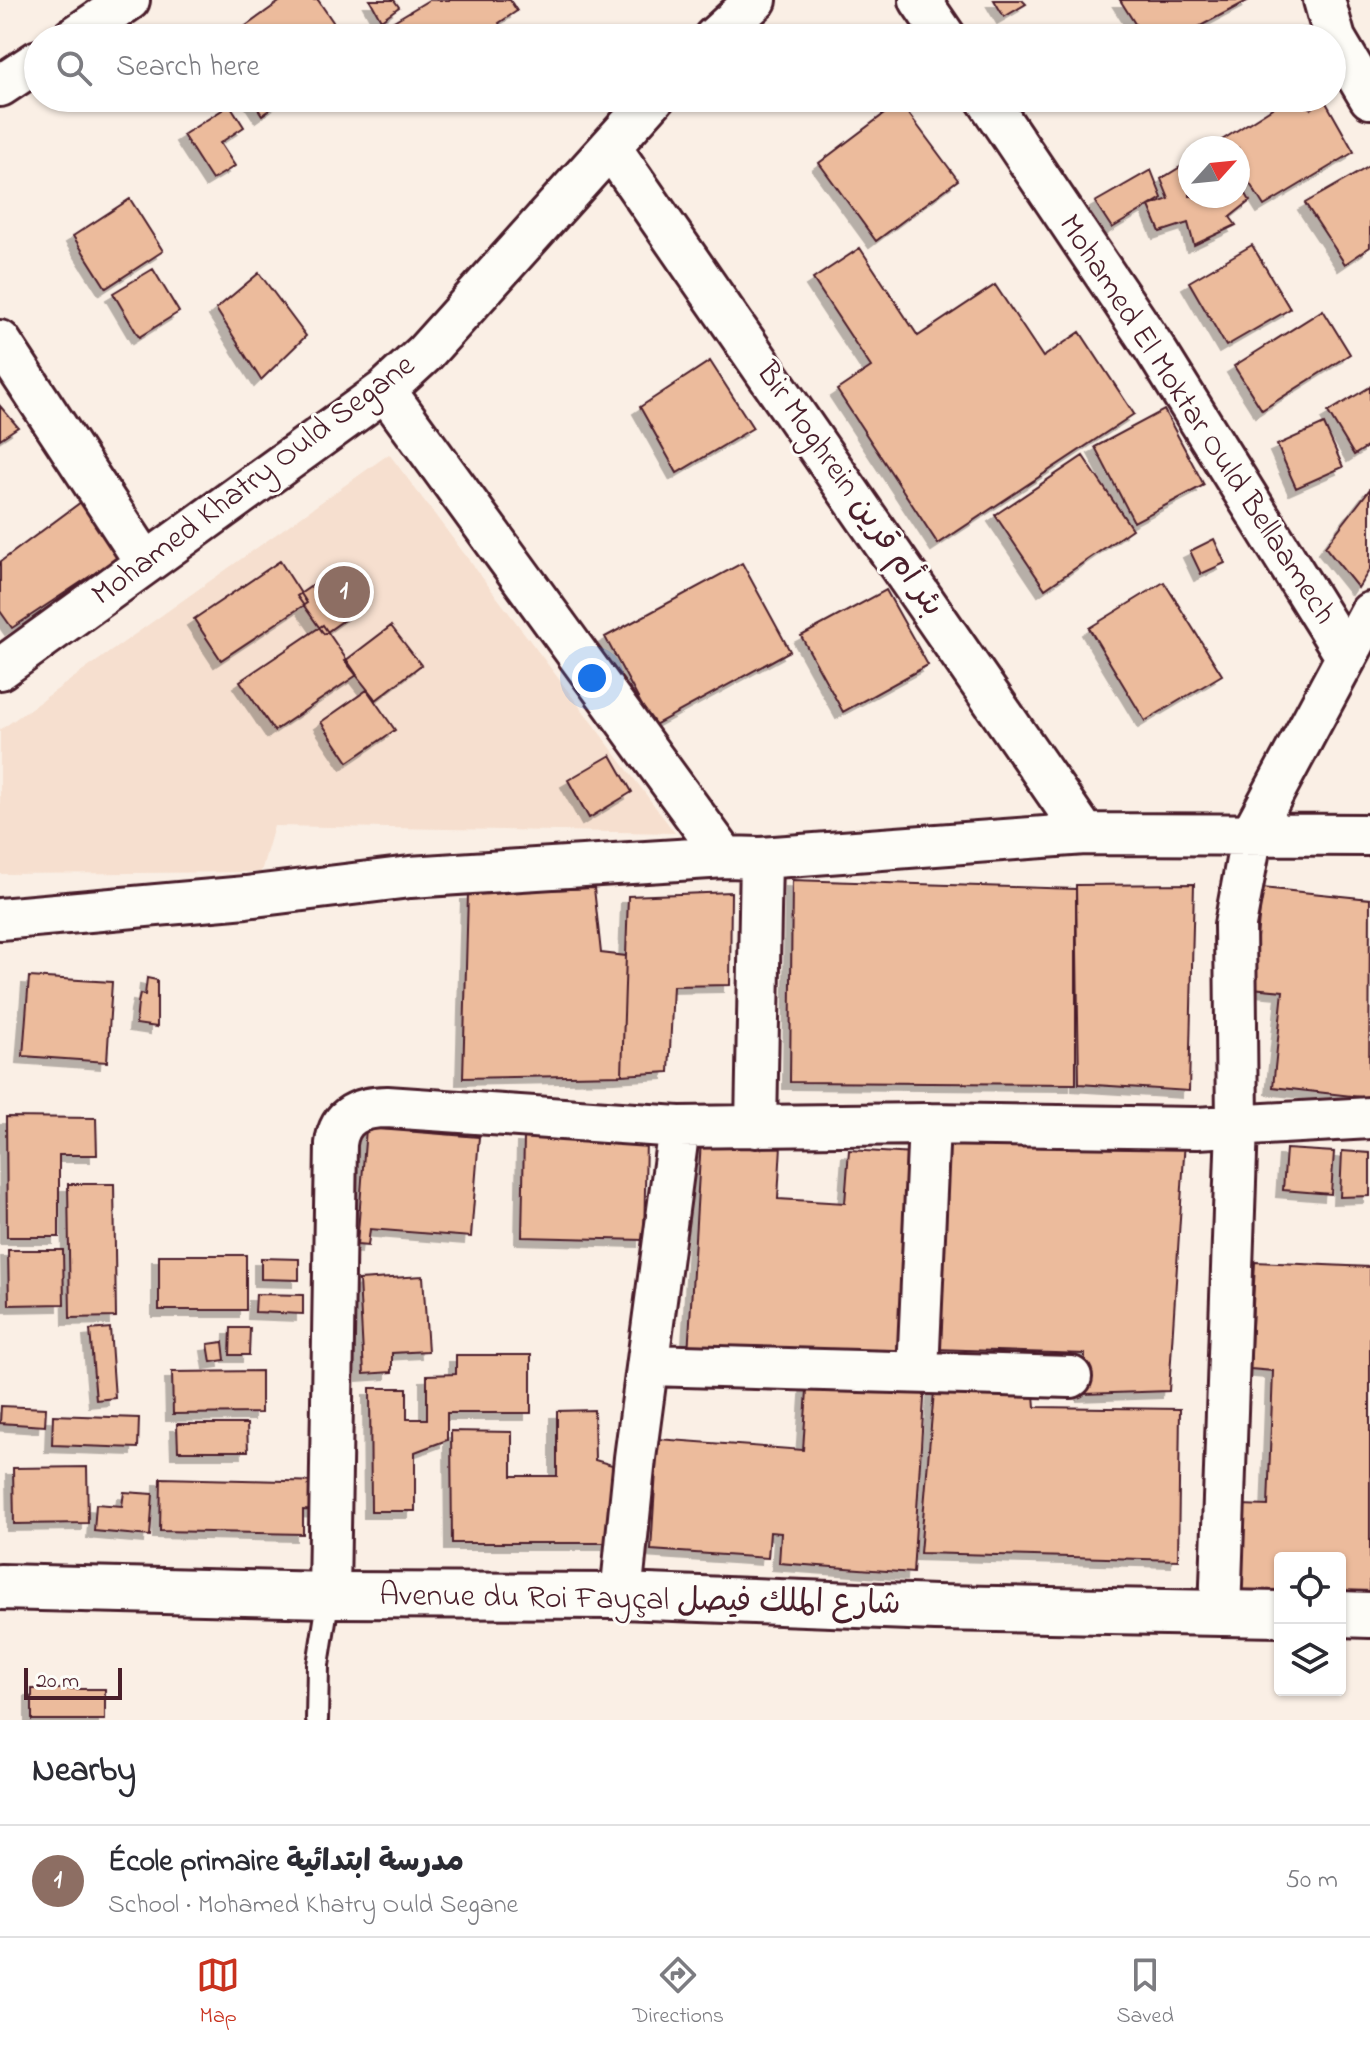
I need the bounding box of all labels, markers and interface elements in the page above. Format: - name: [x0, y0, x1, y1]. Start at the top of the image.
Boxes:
- search box: [24, 24, 1346, 112]
- icon: search: [52, 46, 96, 90]
- text: Search here: [116, 46, 260, 90]
- north arrow: [1178, 136, 1250, 208]
- street label: Mohamed El Moktar Ould Bellaamech: [1045, 206, 1347, 634]
- street label: Mohamed Khatry Ould Segane: [82, 343, 426, 618]
- street label: Bir Moghrein بئر أم قرين: [743, 352, 955, 627]
- pin: 1: [318, 562, 370, 622]
- your location: [572, 658, 612, 698]
- map controls: [1274, 1552, 1346, 1696]
- button: locate: [1274, 1552, 1346, 1624]
- street label: Avenue du Roi Fayçal شارع الملك فيصل: [379, 1573, 901, 1629]
- button: layers: [1274, 1624, 1346, 1696]
- scale bar: [24, 1664, 122, 1700]
- text: 20 m: [36, 1666, 79, 1698]
- text: Nearby: [32, 1747, 136, 1797]
- text: École primaire مدرسة ابتدائية: [108, 1841, 464, 1885]
- text: 1: [54, 1862, 62, 1900]
- text: 50 m: [1285, 1862, 1338, 1900]
- text: School · Mohamed Khatry Ould Segane: [108, 1887, 518, 1925]
- tab: Map: [196, 1953, 240, 2033]
- tab: Directions: [633, 1953, 724, 2033]
- tab: Saved: [1116, 1953, 1174, 2033]

